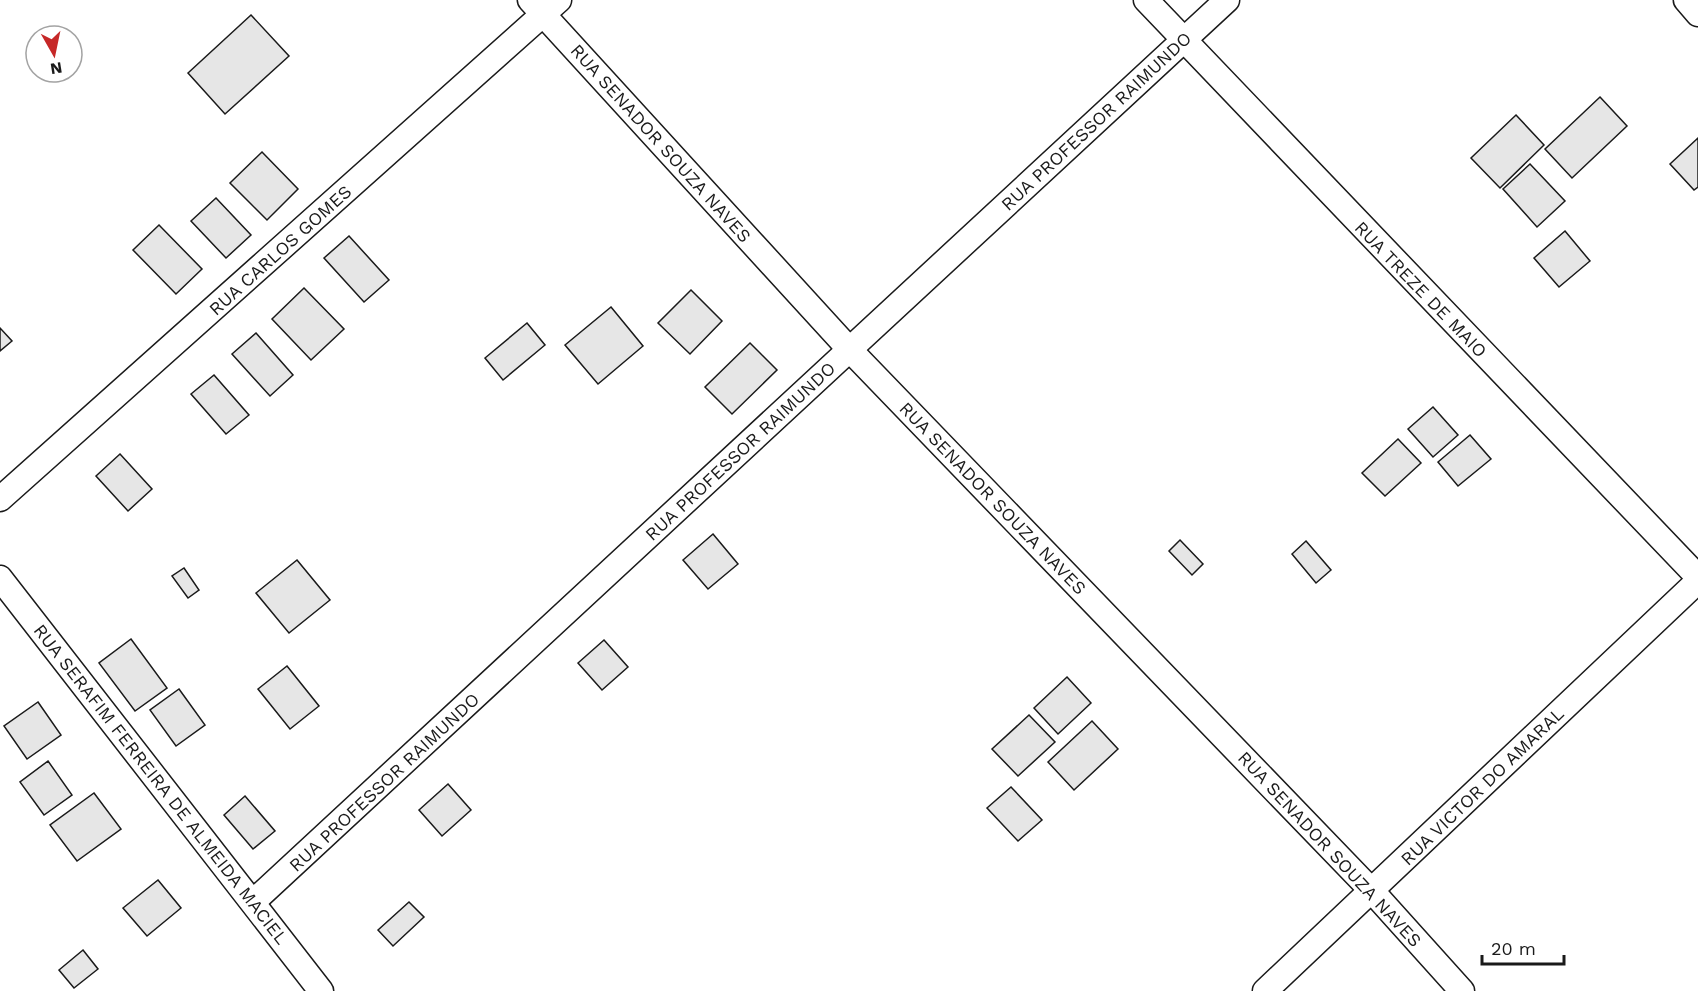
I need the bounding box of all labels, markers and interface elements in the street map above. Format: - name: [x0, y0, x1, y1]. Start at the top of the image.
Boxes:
- north arrow: [24, 24, 84, 84]
- street label: RUA PROFESSOR RAIMUNDO: [997, 27, 1195, 215]
- street label: RUA SENADOR SOUZA NAVES: [566, 40, 756, 246]
- text: N: [49, 58, 64, 79]
- street label: RUA CARLOS GOMES: [205, 181, 355, 319]
- street label: RUA TREZE DE MAIO: [1351, 217, 1491, 361]
- street label: RUA PROFESSOR RAIMUNDO: [641, 357, 839, 545]
- street label: RUA SENADOR SOUZA NAVES: [895, 397, 1091, 599]
- street label: RUA SERAFIM FERREIRA DE ALMEIDA MACIEL: [30, 620, 293, 948]
- street label: RUA PROFESSOR RAIMUNDO: [285, 688, 483, 876]
- street label: RUA VICTOR DO AMARAL: [1396, 703, 1568, 869]
- street label: RUA SENADOR SOUZA NAVES: [1234, 747, 1426, 951]
- scale bar: [1482, 928, 1564, 966]
- text: 20 m: [1491, 938, 1536, 959]

